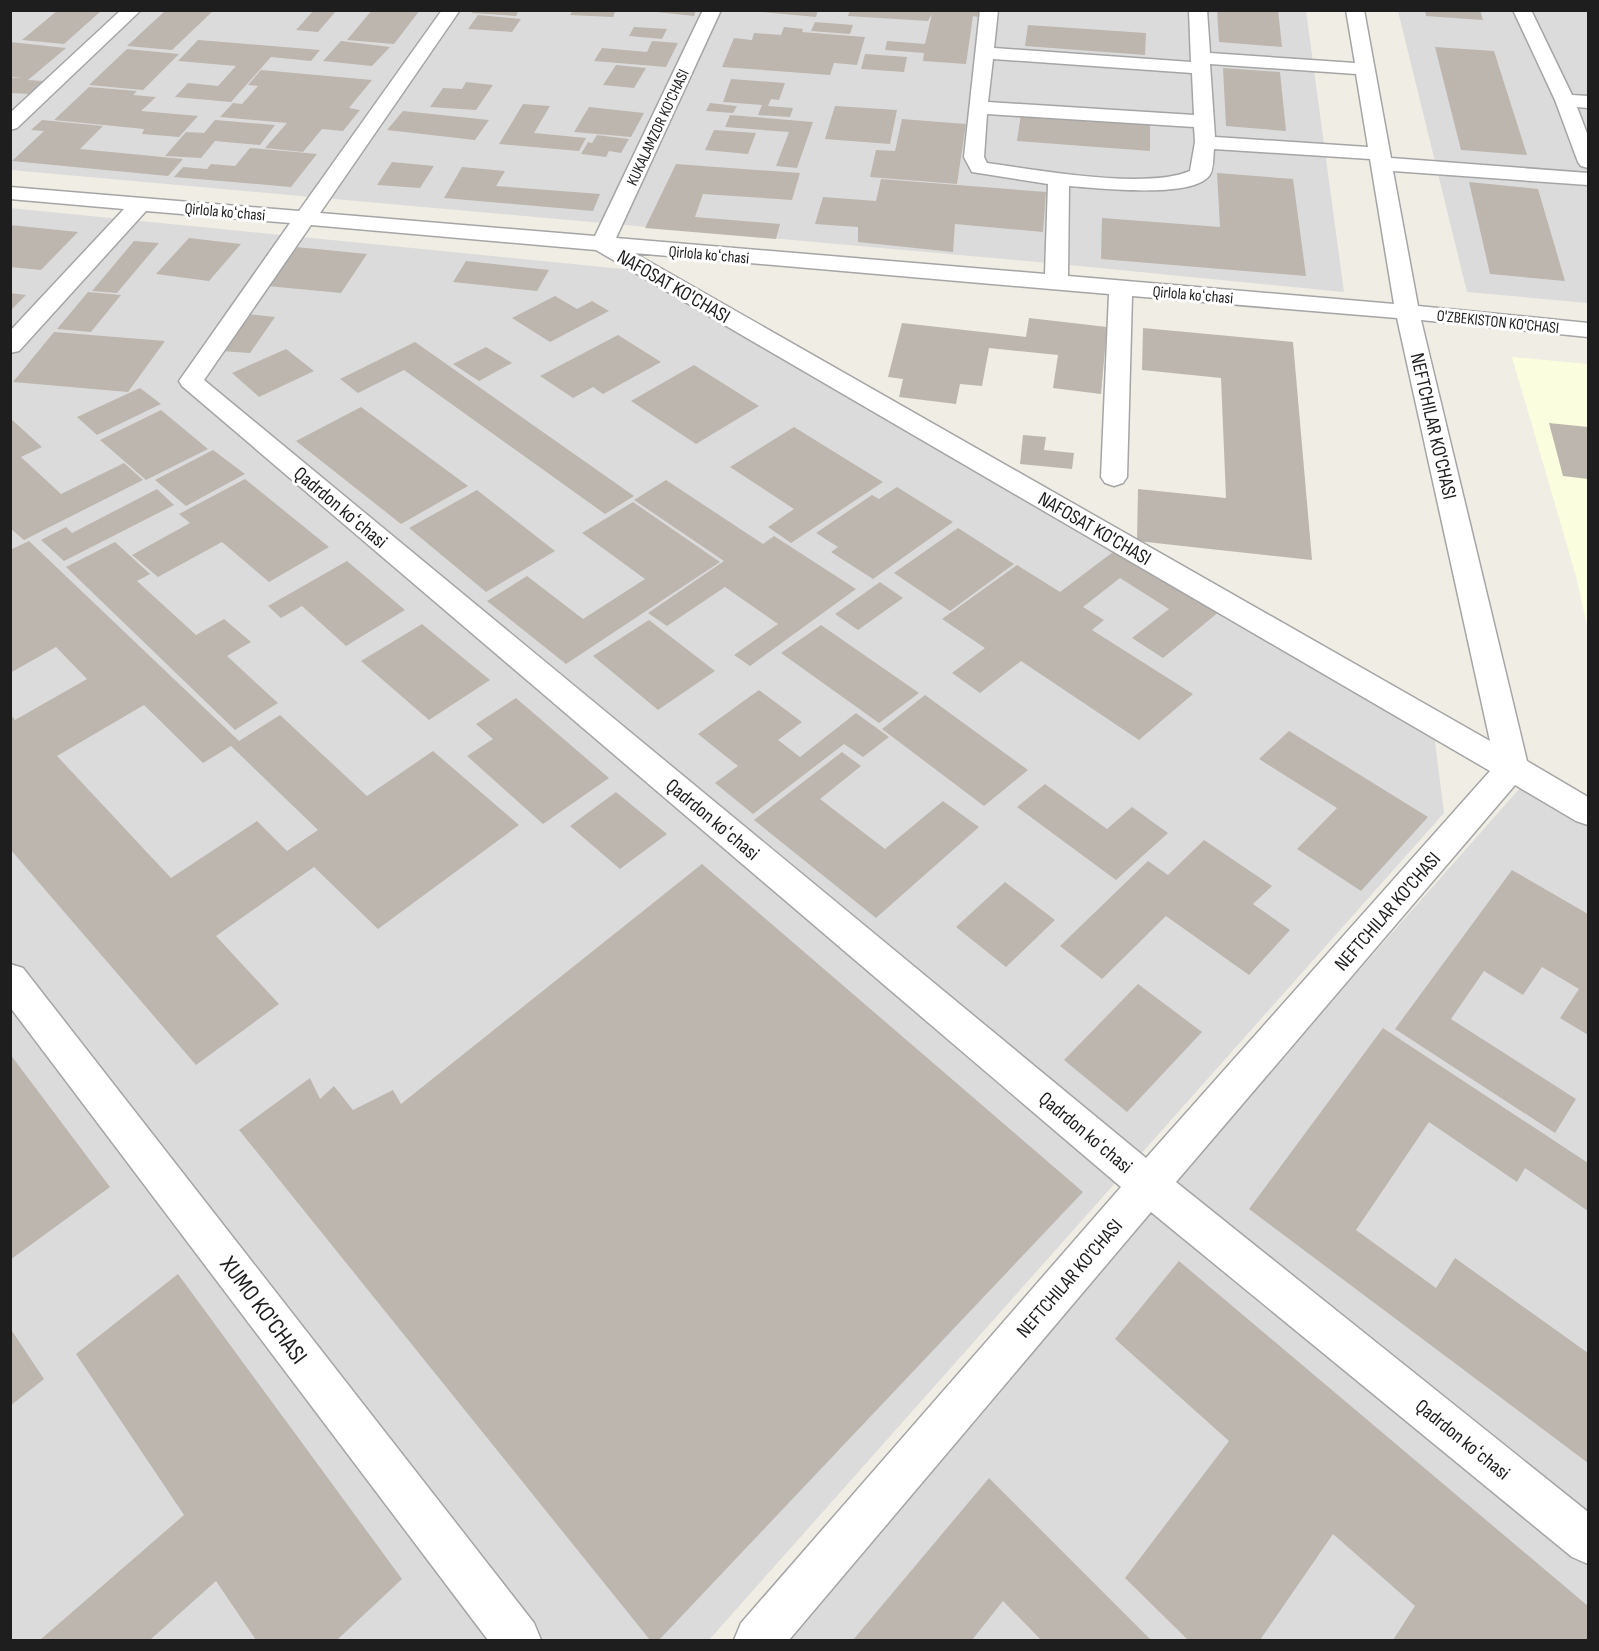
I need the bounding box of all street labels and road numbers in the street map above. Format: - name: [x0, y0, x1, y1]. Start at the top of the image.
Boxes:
- street label: KUKALAMZOR KO'CHASI: [623, 66, 694, 189]
- street label: Qirlola koʻchasi: [184, 200, 266, 225]
- street label: Qirlola koʻchasi: [668, 243, 750, 268]
- street label: NAFOSAT KO'CHASI: [613, 245, 734, 329]
- street label: Qirlola koʻchasi: [1152, 283, 1234, 308]
- street label: O'ZBEKISTON KO'CHASI: [1436, 307, 1560, 338]
- street label: NEFTCHILAR KO'CHASI: [1405, 351, 1462, 502]
- street label: Qadrdon koʻchasi: [289, 462, 392, 554]
- street label: NAFOSAT KO'CHASI: [1034, 487, 1155, 571]
- street label: Qadrdon koʻchasi: [661, 774, 764, 866]
- street label: NEFTCHILAR KO'CHASI: [1330, 847, 1446, 976]
- street label: Qadrdon koʻchasi: [1034, 1087, 1137, 1179]
- street label: NEFTCHILAR KO'CHASI: [1012, 1214, 1128, 1343]
- street label: XUMO KO'CHASI: [213, 1250, 313, 1370]
- street label: Qadrdon koʻchasi: [1410, 1394, 1515, 1485]

